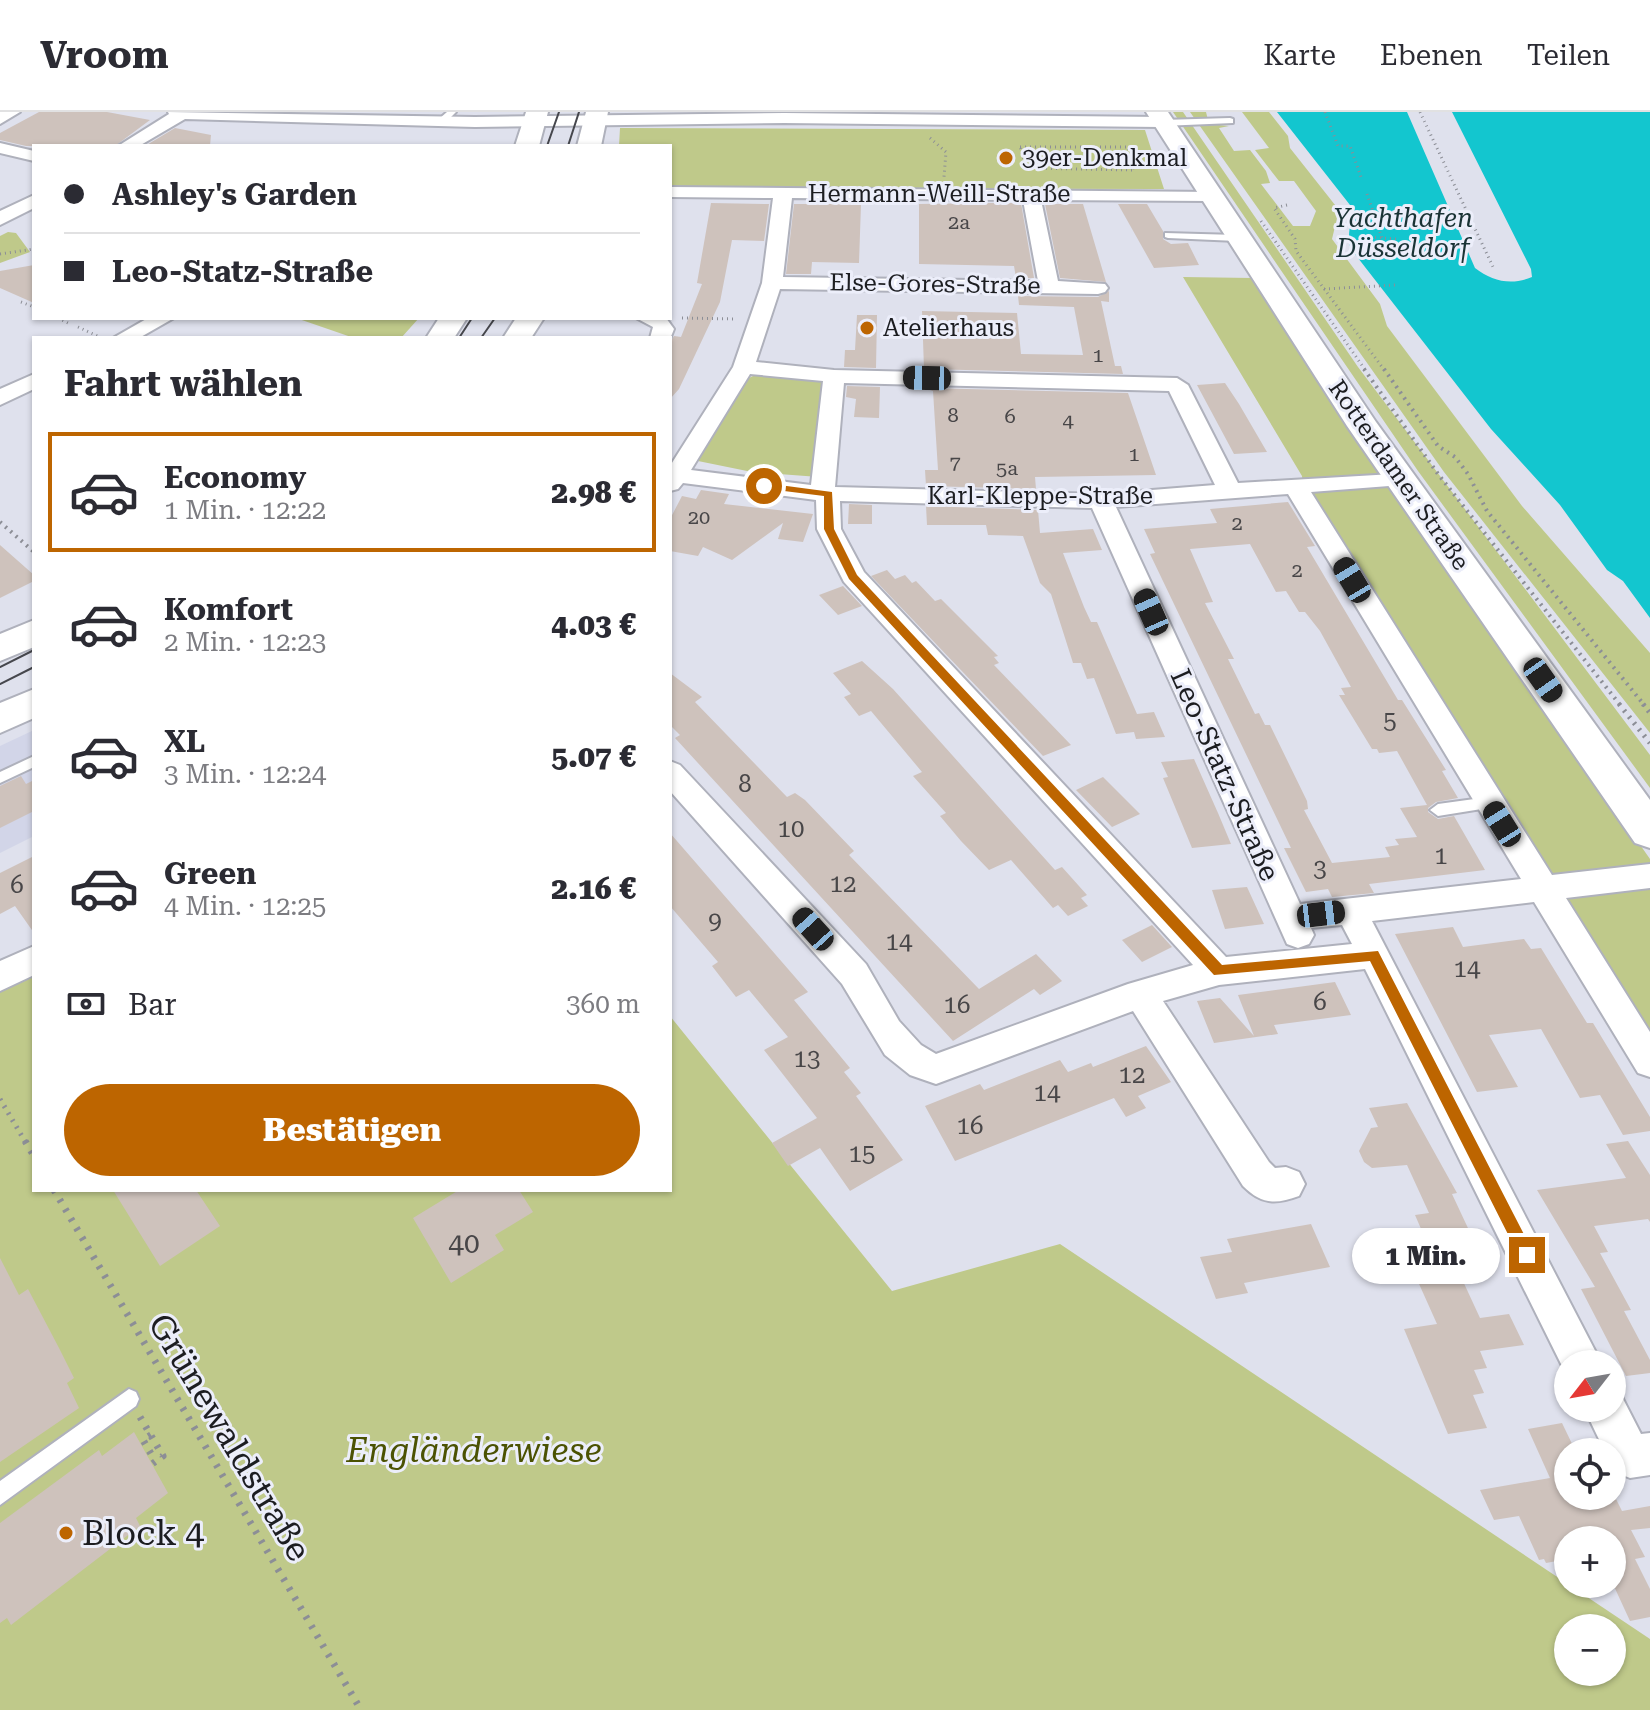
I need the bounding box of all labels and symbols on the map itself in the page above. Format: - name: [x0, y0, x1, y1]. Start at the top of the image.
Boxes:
- place label: 39er-Denkmal: [1022, 144, 1187, 172]
- marker: 39er-Denkmal: [997, 149, 1015, 167]
- street label: Hermann-Weill-Straße: [808, 180, 1070, 208]
- water label: Yachthafen Düsseldorf: [1333, 203, 1473, 263]
- house number: 2a: [948, 210, 970, 234]
- street label: Else-Gores-Straße: [829, 268, 1041, 300]
- place label: Atelierhaus: [883, 314, 1014, 342]
- marker: Atelierhaus: [858, 319, 876, 337]
- house number: 1: [1092, 343, 1104, 367]
- car: [903, 366, 951, 390]
- street label: Rotterdamer Straße: [1323, 375, 1475, 575]
- house number: 8: [947, 403, 959, 427]
- house number: 6: [1004, 404, 1016, 428]
- house number: 4: [1062, 408, 1074, 432]
- house number: 1: [1128, 442, 1140, 466]
- house number: 7: [949, 451, 961, 475]
- house number: 5a: [996, 456, 1018, 480]
- route start: [746, 468, 782, 504]
- street label: Karl-Kleppe-Straße: [927, 482, 1153, 510]
- house number: 20: [688, 505, 710, 529]
- house number: 2: [1231, 511, 1243, 535]
- car: [1329, 553, 1375, 607]
- house number: 2: [1291, 558, 1303, 582]
- car: [1130, 585, 1172, 639]
- car: [1519, 653, 1567, 707]
- street label: Leo-Statz-Straße: [1164, 664, 1286, 886]
- house number: 5: [1383, 707, 1397, 735]
- house number: 8: [738, 770, 752, 798]
- car: [1479, 797, 1525, 851]
- house number: 10: [778, 815, 804, 843]
- house number: 1: [1434, 842, 1448, 870]
- house number: 3: [1313, 855, 1327, 883]
- house number: 12: [830, 870, 856, 898]
- house number: 6: [10, 871, 24, 899]
- car: [1296, 899, 1346, 929]
- car: [788, 903, 838, 955]
- house number: 9: [708, 907, 722, 935]
- house number: 14: [886, 928, 913, 956]
- house number: 14: [1454, 955, 1481, 983]
- house number: 6: [1313, 988, 1327, 1016]
- house number: 16: [944, 991, 970, 1019]
- house number: 13: [794, 1045, 820, 1073]
- house number: 12: [1119, 1061, 1145, 1089]
- house number: 14: [1034, 1079, 1061, 1107]
- house number: 16: [957, 1112, 983, 1140]
- house number: 15: [849, 1140, 875, 1168]
- house number: 40: [448, 1227, 480, 1260]
- callout: 1 Min.: [1351, 1227, 1499, 1283]
- route end: [1509, 1237, 1545, 1273]
- street label: Grünewaldstraße: [140, 1306, 320, 1568]
- north arrow: [1554, 1350, 1626, 1422]
- park label: Engländerwiese: [345, 1430, 602, 1470]
- place label: Block 4: [82, 1513, 204, 1553]
- marker: Block 4: [57, 1524, 75, 1542]

